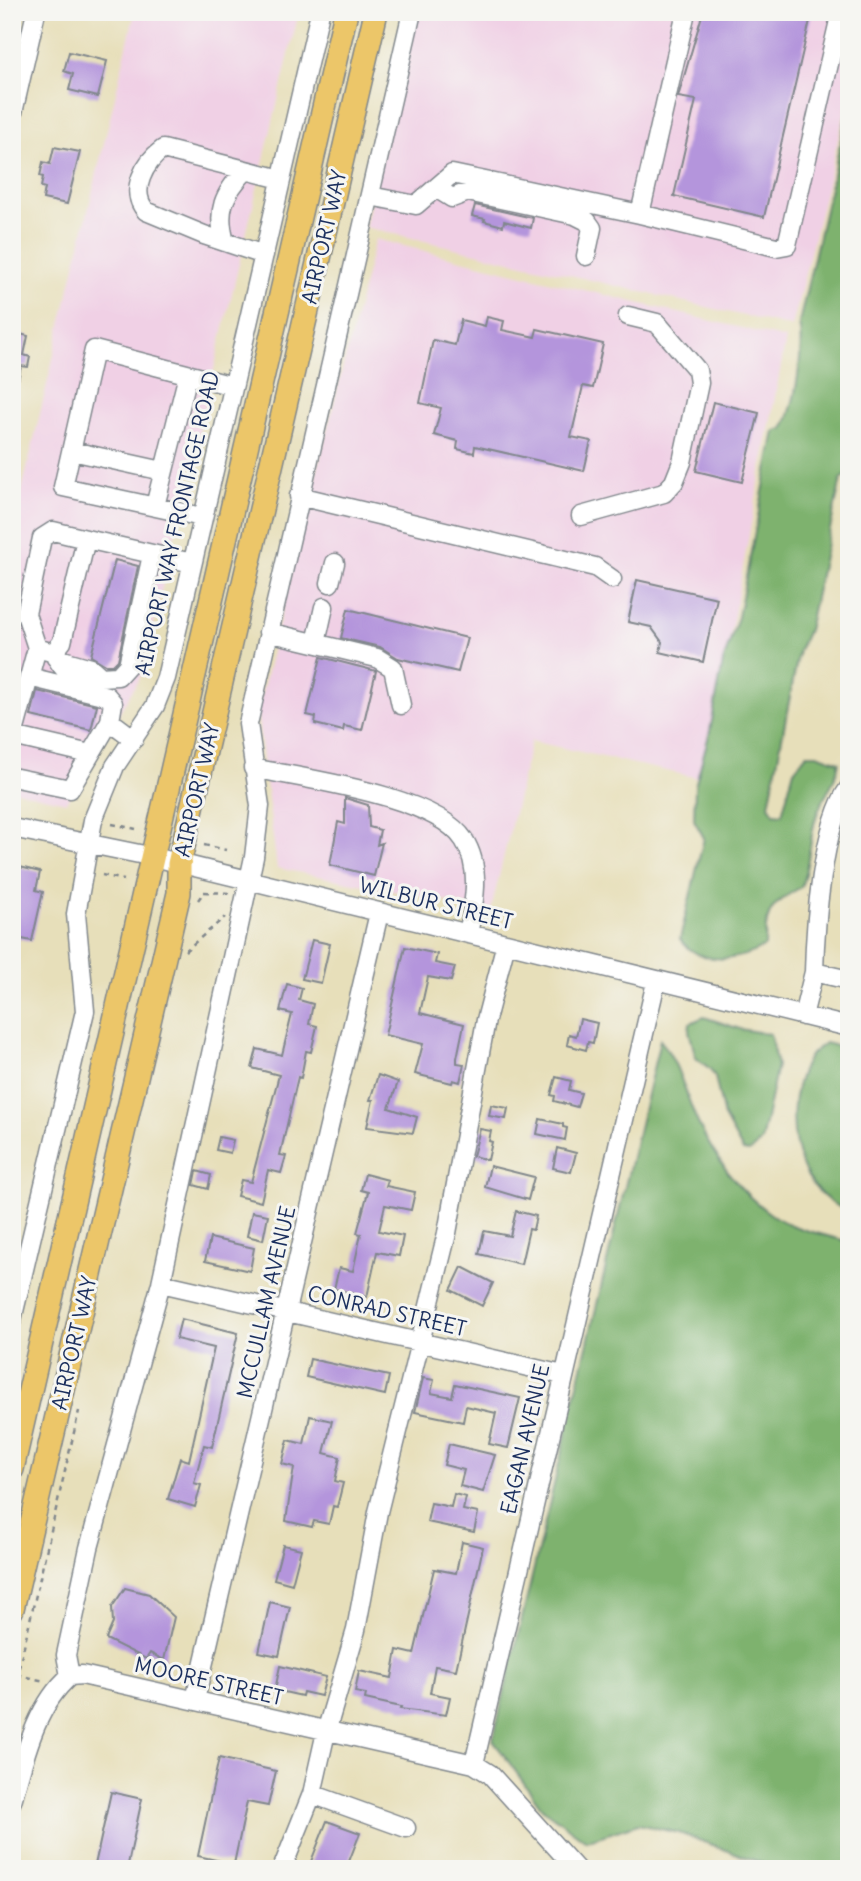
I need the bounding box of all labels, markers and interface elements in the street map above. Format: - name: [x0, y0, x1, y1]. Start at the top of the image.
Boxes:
- street label: AIRPORT WAY: [295, 167, 353, 307]
- street label: AIRPORT WAY FRONTAGE ROAD: [129, 368, 225, 678]
- street label: AIRPORT WAY: [168, 720, 226, 860]
- street label: WILBUR STREET: [356, 871, 516, 935]
- street label: MCCULLAM AVENUE: [231, 1203, 301, 1401]
- street label: AIRPORT WAY: [45, 1273, 103, 1413]
- street label: CONRAD STREET: [305, 1280, 469, 1342]
- street label: EAGAN AVENUE: [495, 1361, 555, 1517]
- street label: MOORE STREET: [132, 1651, 286, 1711]

